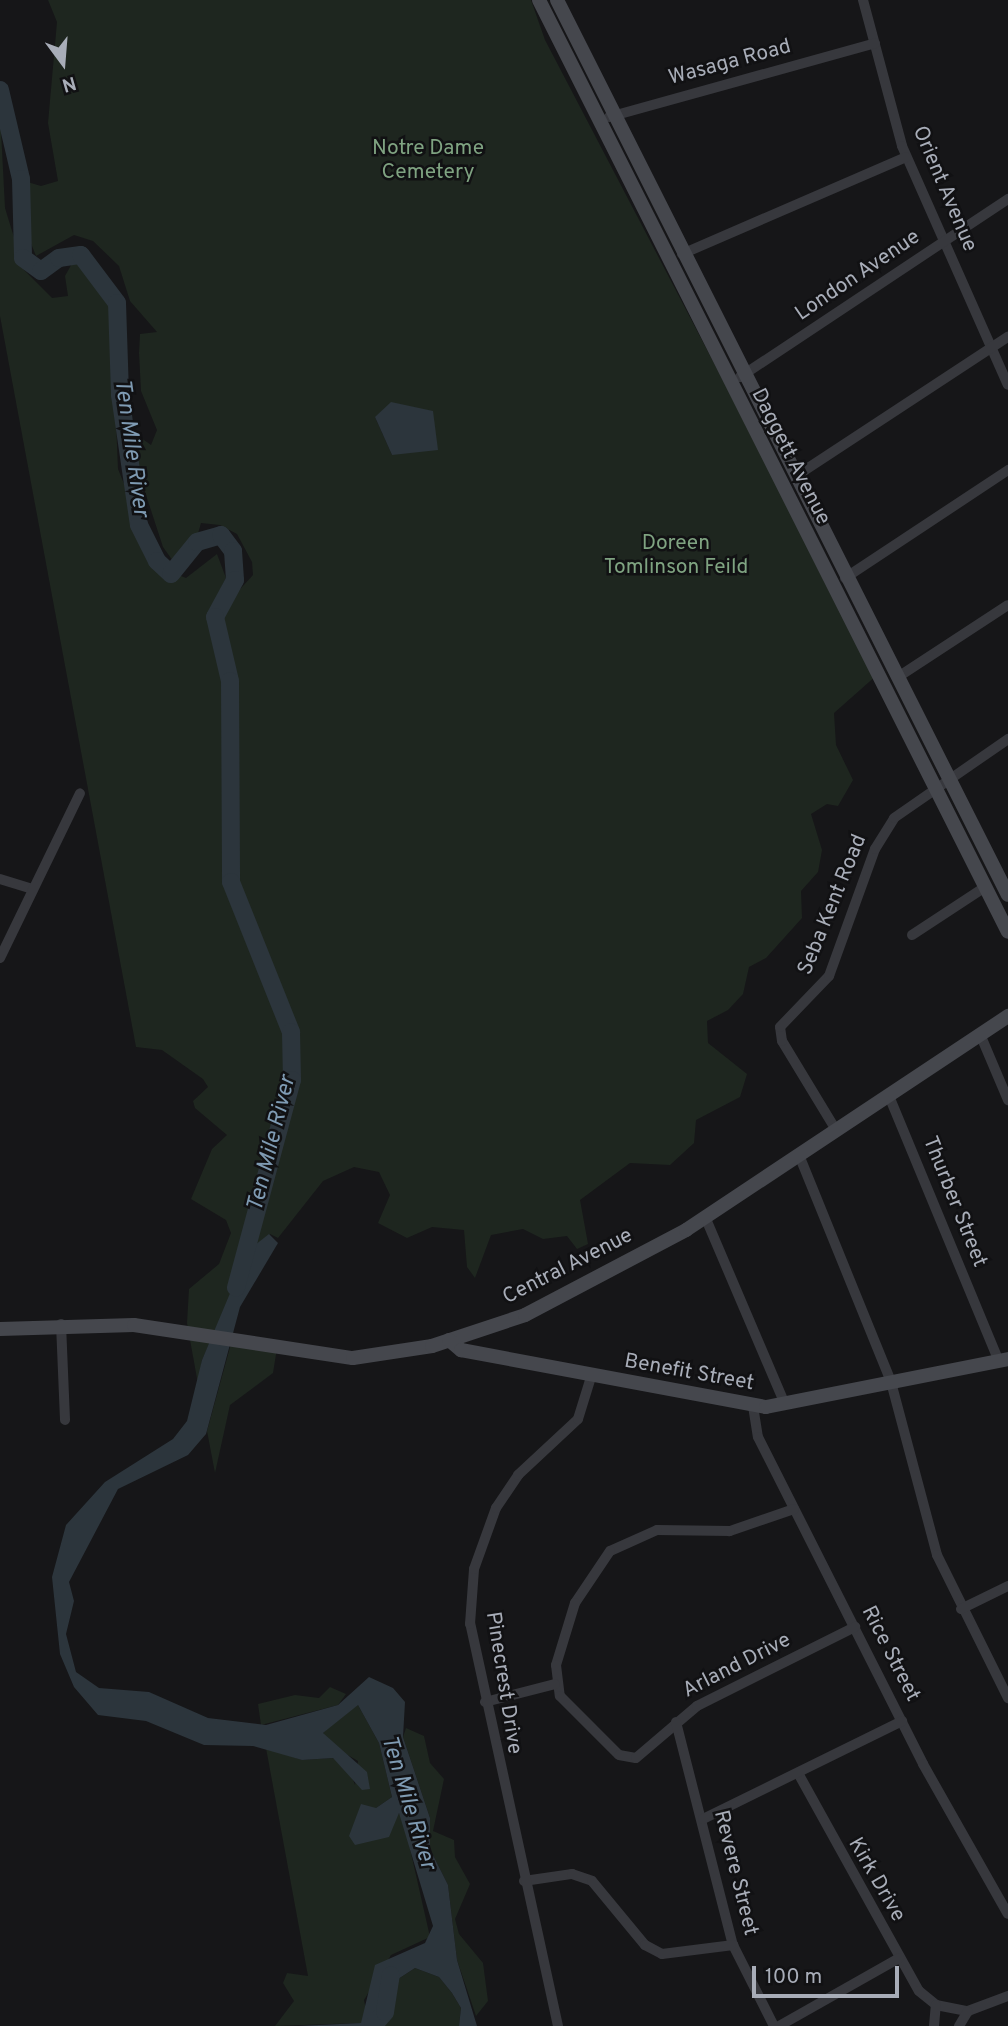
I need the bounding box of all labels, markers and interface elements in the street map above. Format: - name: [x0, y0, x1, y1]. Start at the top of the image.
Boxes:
- north arrow: [28, 28, 98, 98]
- street label: Wasaga Road: [666, 35, 794, 91]
- text: N: [59, 70, 79, 97]
- street label: Orient Avenue: [906, 122, 982, 256]
- park label: Notre Dame Cemetery: [372, 136, 484, 186]
- street label: London Avenue: [790, 225, 926, 327]
- water label: Ten Mile River: [107, 377, 153, 519]
- street label: Daggett Avenue: [745, 384, 835, 530]
- park label: Doreen Tomlinson Feild: [604, 531, 748, 581]
- street label: Seba Kent Road: [793, 831, 873, 979]
- water label: Ten Mile River: [243, 1073, 303, 1215]
- street label: Thurber Street: [916, 1133, 992, 1271]
- street label: Central Avenue: [498, 1223, 638, 1311]
- street label: Benefit Street: [622, 1349, 756, 1397]
- street label: Rice Street: [855, 1602, 925, 1706]
- street label: Pinecrest Drive: [479, 1610, 527, 1756]
- street label: Arland Drive: [679, 1628, 795, 1704]
- water label: Ten Mile River: [373, 1732, 441, 1874]
- street label: Revere Street: [707, 1808, 763, 1938]
- street label: Kirk Drive: [842, 1833, 910, 1927]
- scale bar: [756, 1952, 903, 1996]
- text: 100 m: [765, 1964, 822, 1991]

